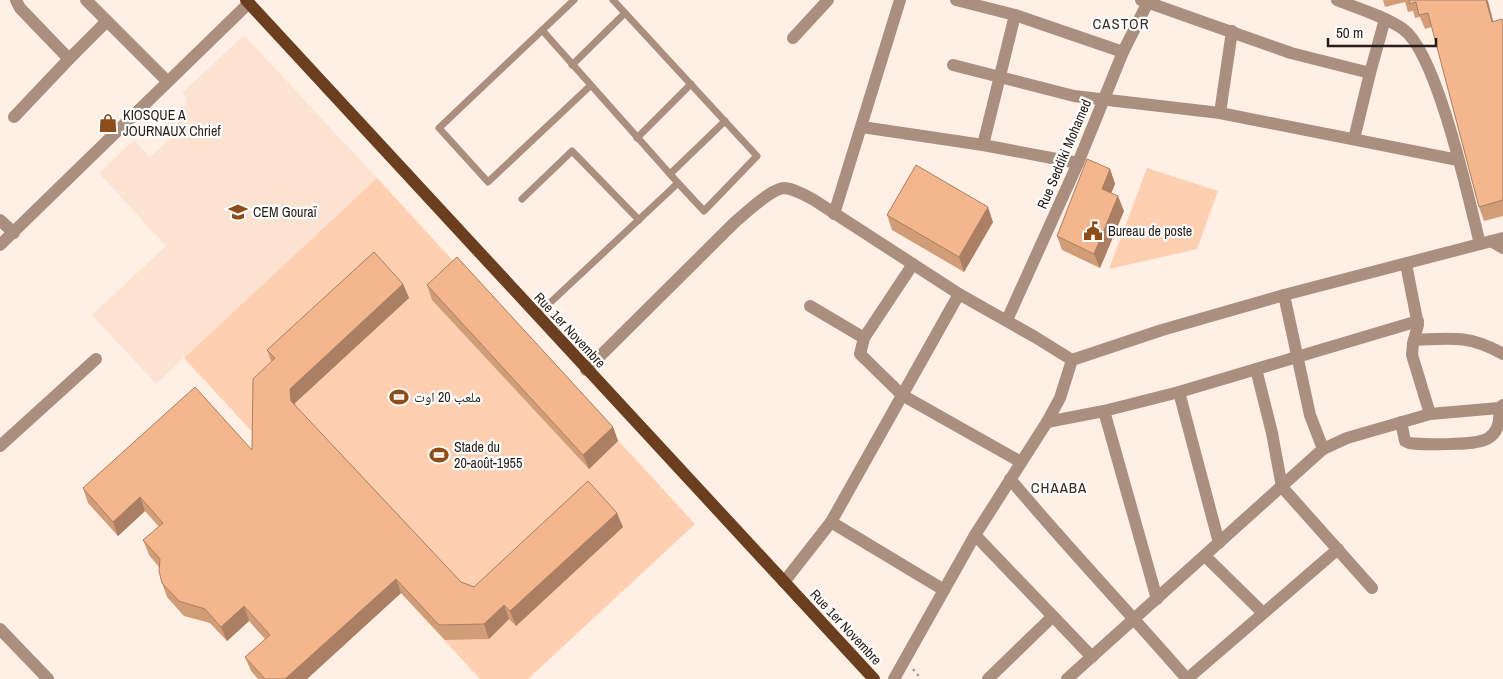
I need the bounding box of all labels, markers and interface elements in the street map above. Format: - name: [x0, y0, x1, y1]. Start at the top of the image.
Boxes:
- district label: CASTOR: [1092, 13, 1150, 34]
- scale bar: [1328, 15, 1436, 47]
- text: 50 m: [1336, 22, 1363, 43]
- street label: Rue Seddiki Mohamed: [1033, 96, 1095, 212]
- place label: KIOSQUE A JOURNAUX Chrief: [123, 106, 221, 140]
- shop icon: KIOSQUE A JOURNAUX Chrief: [97, 112, 119, 134]
- school or university icon: CEM Gouraï: [227, 201, 249, 223]
- place label: CEM Gouraï: [253, 203, 318, 221]
- public building icon: Bureau de poste: [1082, 220, 1104, 242]
- place label: Bureau de poste: [1108, 222, 1192, 240]
- street label: Rue 1er Novembre: [530, 288, 610, 372]
- sports icon: ملعب 20 اوت: [388, 386, 410, 408]
- place label: ملعب 20 اوت: [414, 388, 481, 406]
- place label: Stade du 20-août-1955: [454, 438, 522, 472]
- sports icon: Stade du 20-août-1955: [428, 444, 450, 466]
- district label: CHAABA: [1031, 477, 1087, 498]
- street label: Rue 1er Novembre: [806, 585, 886, 669]

